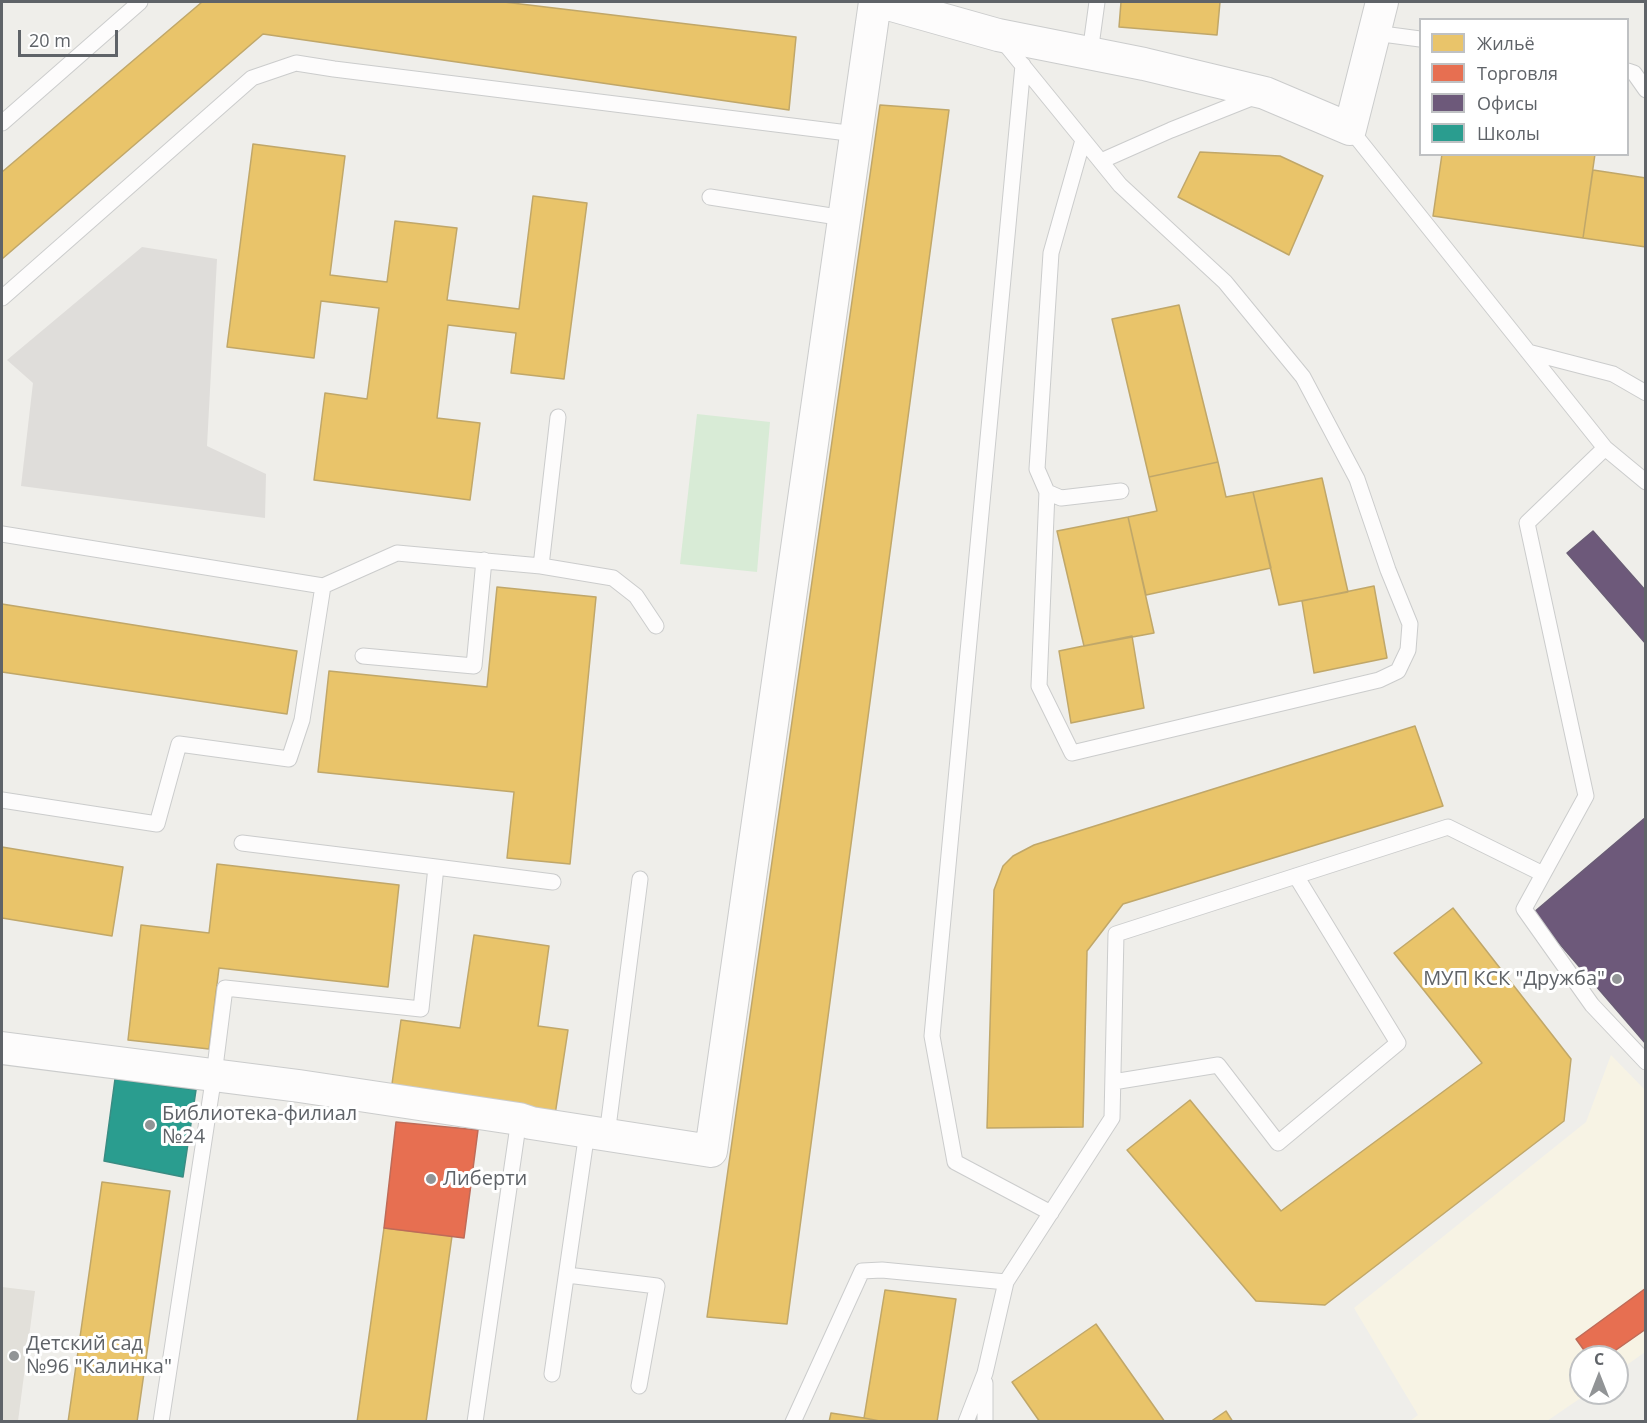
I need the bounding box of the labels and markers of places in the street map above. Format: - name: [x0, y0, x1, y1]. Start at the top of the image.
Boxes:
- place label: МУП КСК "Дружба": [1423, 967, 1605, 991]
- marker: МУП КСК "Дружба": [1610, 972, 1624, 986]
- place label: Библиотека-филиал №24: [162, 1102, 357, 1149]
- marker: Библиотека-филиал №24: [143, 1118, 157, 1132]
- place label: Либерти: [443, 1167, 527, 1191]
- marker: Либерти: [424, 1172, 438, 1186]
- place label: Детский сад №96 "Калинка": [26, 1332, 172, 1379]
- marker: Детский сад №96 "Калинка": [7, 1349, 21, 1363]

